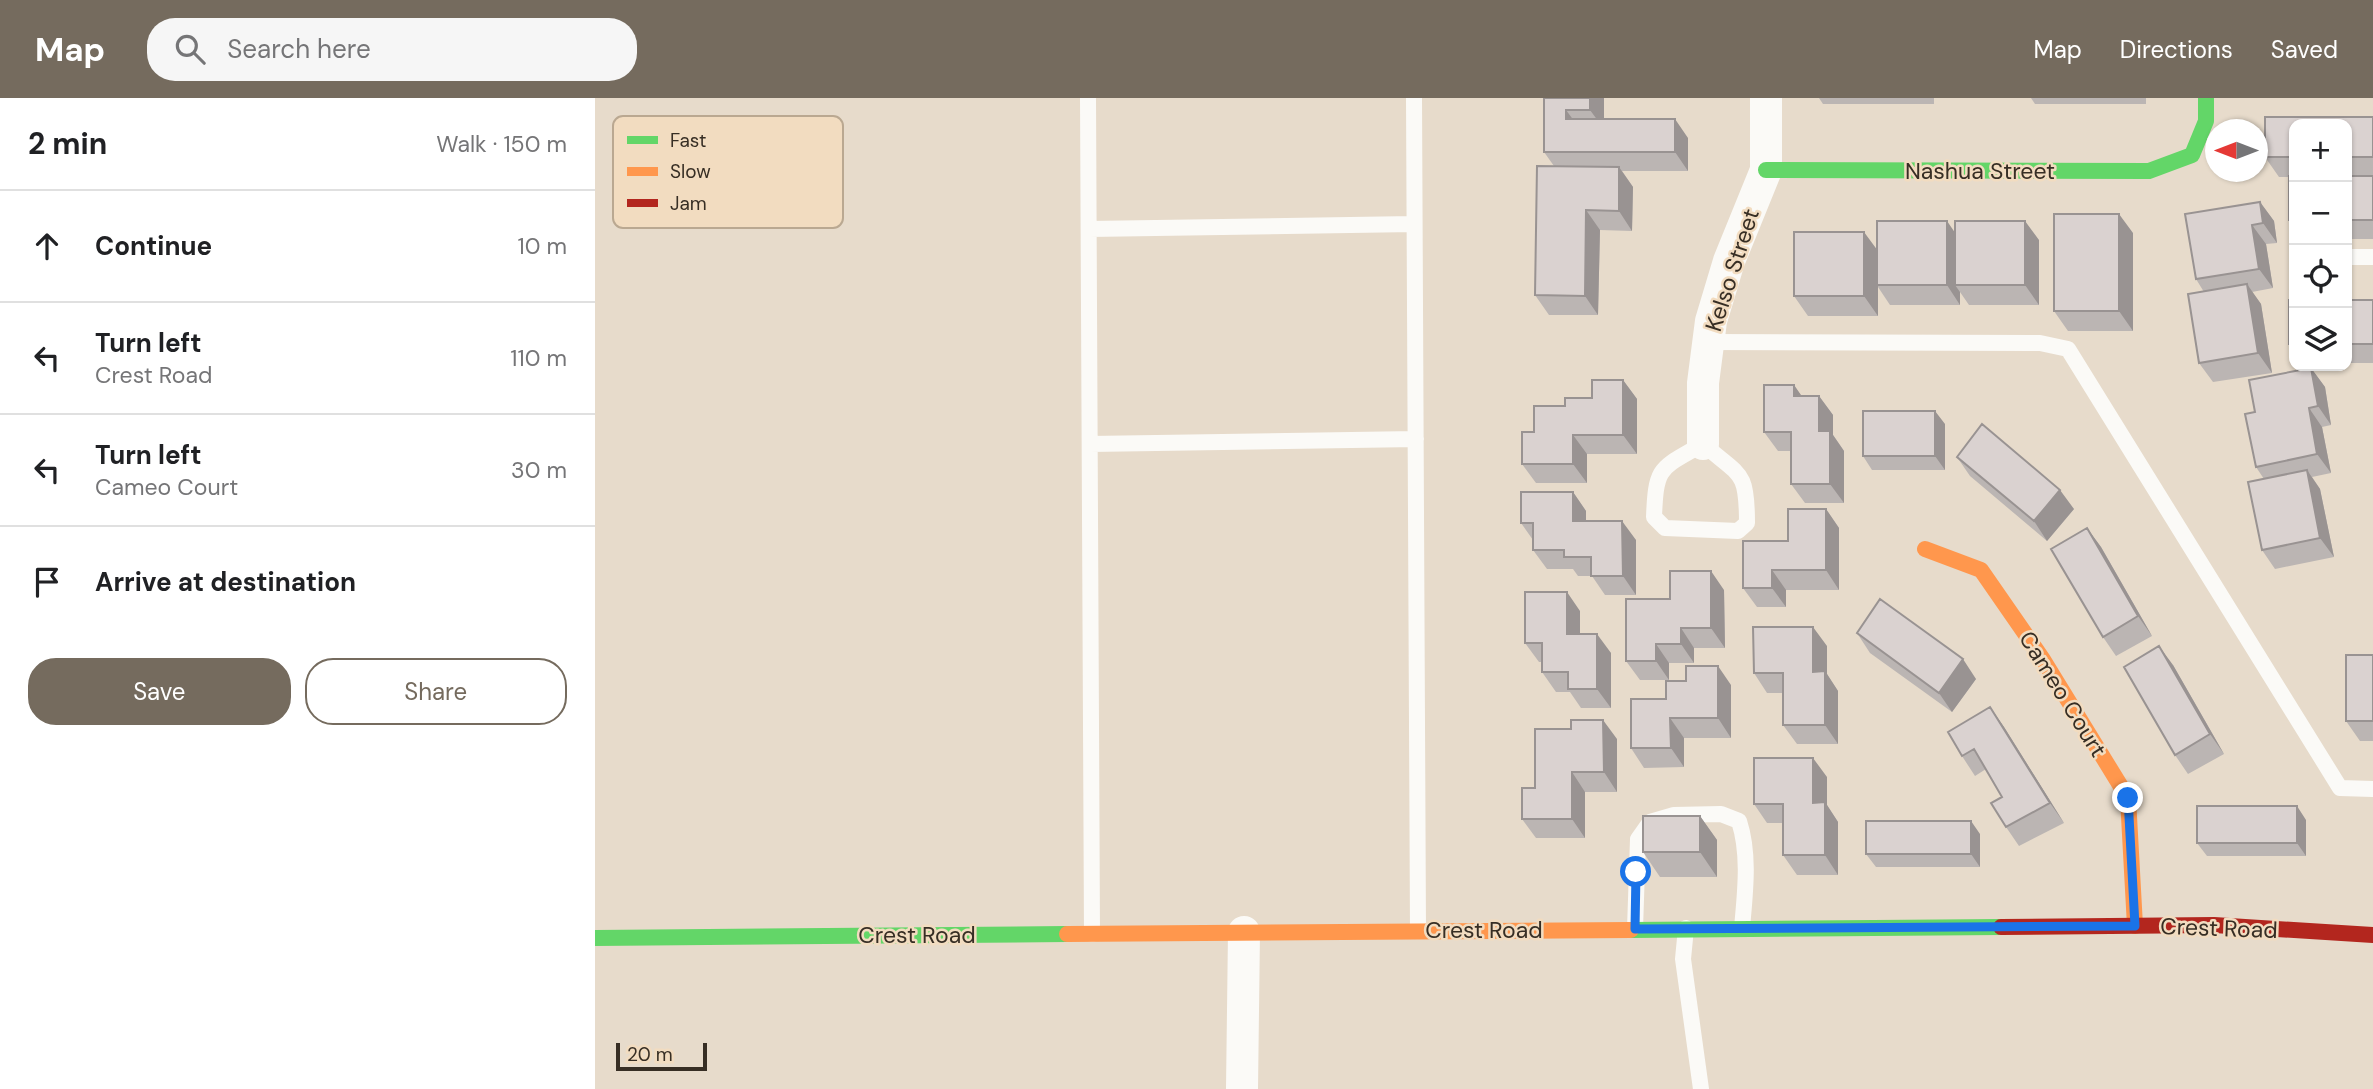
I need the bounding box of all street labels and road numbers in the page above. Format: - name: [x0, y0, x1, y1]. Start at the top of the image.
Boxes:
- street label: Nashua Street: [1905, 156, 2055, 186]
- street label: Kelso Street: [1698, 205, 1766, 335]
- street label: Cameo Court: [2012, 625, 2114, 763]
- street label: Crest Road: [2160, 911, 2278, 945]
- street label: Crest Road: [1425, 915, 1543, 945]
- street label: Crest Road: [858, 920, 976, 950]

